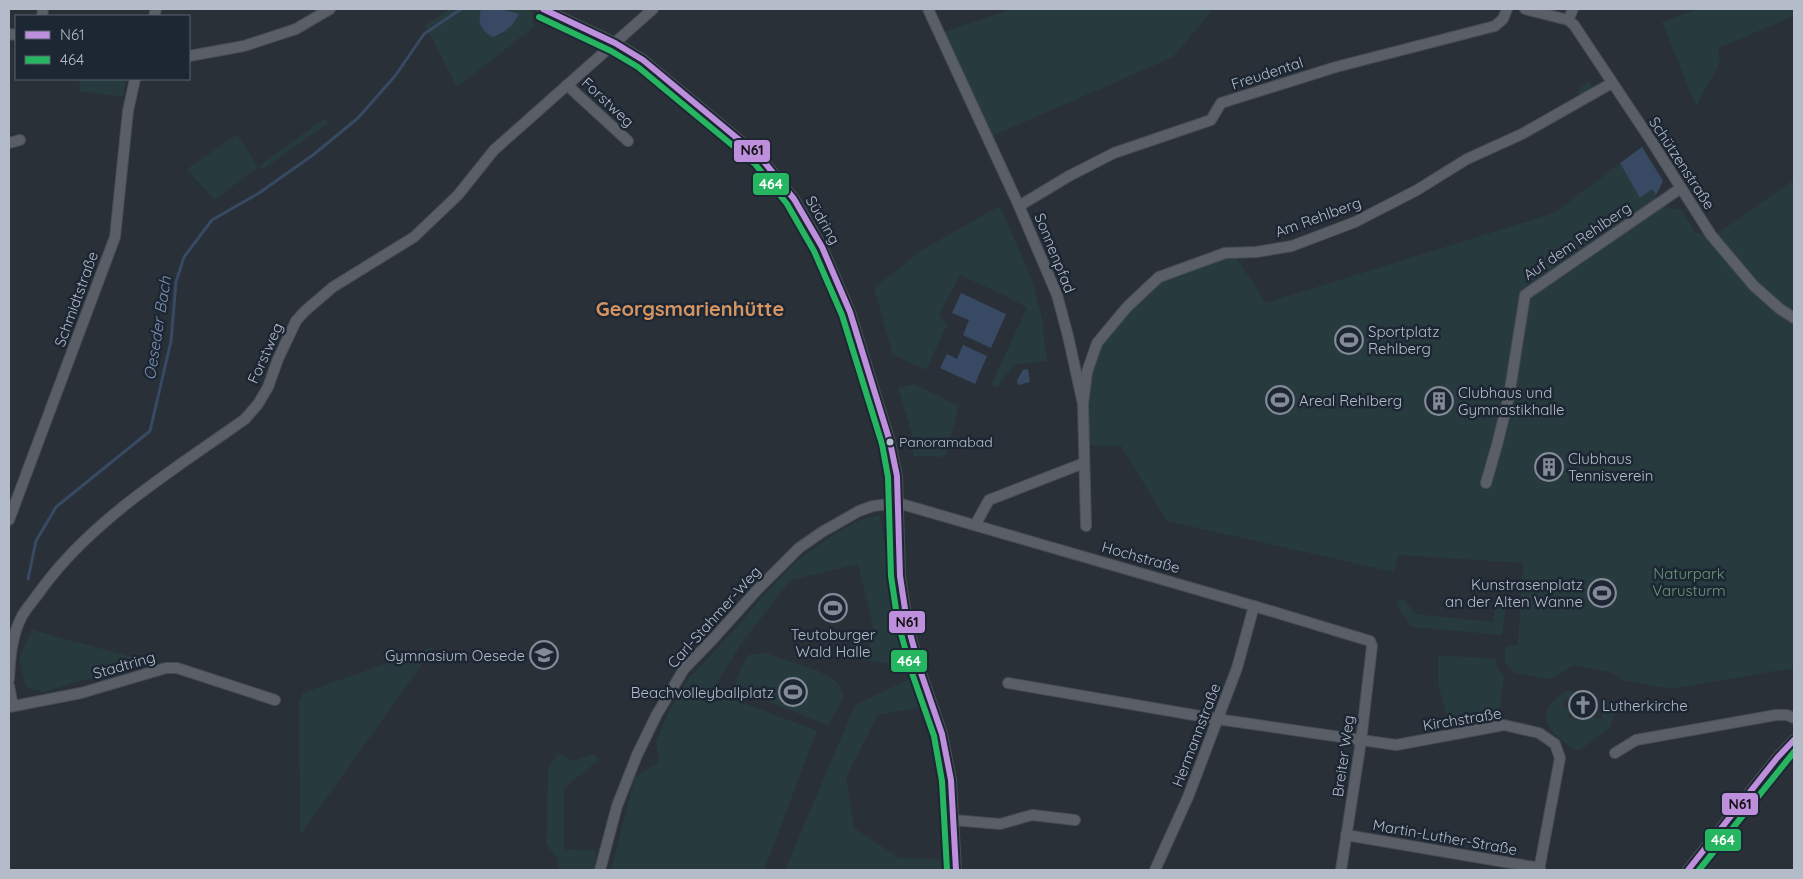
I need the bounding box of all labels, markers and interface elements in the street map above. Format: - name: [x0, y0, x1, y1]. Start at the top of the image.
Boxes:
- legend: [15, 15, 190, 80]
- text: N61: [60, 25, 84, 44]
- text: 464: [60, 50, 84, 69]
- street label: Freudental: [1229, 52, 1305, 94]
- street label: Forstweg: [578, 73, 638, 131]
- street label: Schützenstraße: [1645, 113, 1719, 213]
- line badge: N61: [733, 139, 771, 163]
- text: N61: [740, 141, 764, 159]
- line badge: 464: [752, 172, 790, 196]
- text: 464: [759, 175, 783, 193]
- street label: Südring: [802, 192, 844, 248]
- street label: Am Rehlberg: [1272, 193, 1364, 241]
- street label: Auf dem Rehlberg: [1520, 198, 1634, 284]
- street label: Sonnenpfad: [1030, 210, 1080, 296]
- street label: Schmidtstraße: [50, 249, 102, 349]
- water label: Oeseder Bach: [139, 274, 175, 381]
- district label: Georgsmarienhütte: [596, 296, 784, 321]
- street label: Forstweg: [243, 320, 287, 386]
- place label: Sportplatz Rehlberg: [1368, 322, 1439, 358]
- sports icon: Sportplatz Rehlberg: [1334, 325, 1364, 355]
- place label: Clubhaus und Gymnastikhalle: [1458, 383, 1565, 419]
- sports icon: Areal Rehlberg: [1265, 385, 1295, 415]
- building icon: Clubhaus und Gymnastikhalle: [1424, 386, 1454, 416]
- place label: Areal Rehlberg: [1299, 391, 1402, 410]
- place label: Panoramabad: [899, 433, 993, 451]
- marker: Panoramabad: [885, 437, 895, 447]
- place label: Clubhaus Tennisverein: [1568, 449, 1653, 485]
- building icon: Clubhaus Tennisverein: [1534, 452, 1564, 482]
- street label: Hochstraße: [1100, 537, 1182, 577]
- street label: Carl-Stahmer-Weg: [663, 562, 765, 672]
- park label: Naturpark Varusturm: [1652, 564, 1726, 600]
- place label: Kunstrasenplatz an der Alten Wanne: [1445, 575, 1583, 611]
- sports icon: Kunstrasenplatz an der Alten Wanne: [1587, 578, 1617, 608]
- sports icon: Teutoburger Wald Halle: [818, 593, 848, 623]
- line badge: N61: [888, 610, 926, 634]
- text: N61: [895, 613, 919, 631]
- place label: Teutoburger Wald Halle: [791, 625, 876, 661]
- school or university icon: Gymnasium Oesede: [529, 640, 559, 670]
- place label: Gymnasium Oesede: [385, 646, 525, 665]
- street label: Stadtring: [91, 647, 157, 683]
- line badge: 464: [890, 649, 928, 673]
- text: 464: [897, 652, 921, 670]
- sports icon: Beachvolleyballplatz: [778, 677, 808, 707]
- street label: Hermannstraße: [1168, 680, 1224, 790]
- place label: Beachvolleyballplatz: [631, 683, 774, 702]
- church icon: Lutherkirche: [1568, 690, 1598, 720]
- place label: Lutherkirche: [1602, 696, 1688, 715]
- street label: Kirchstraße: [1421, 703, 1503, 735]
- street label: Breiter Weg: [1328, 714, 1358, 798]
- line badge: N61: [1721, 792, 1759, 816]
- text: N61: [1728, 795, 1752, 813]
- street label: Martin-Luther-Straße: [1371, 815, 1519, 859]
- line badge: 464: [1704, 828, 1742, 852]
- text: 464: [1711, 831, 1735, 849]

